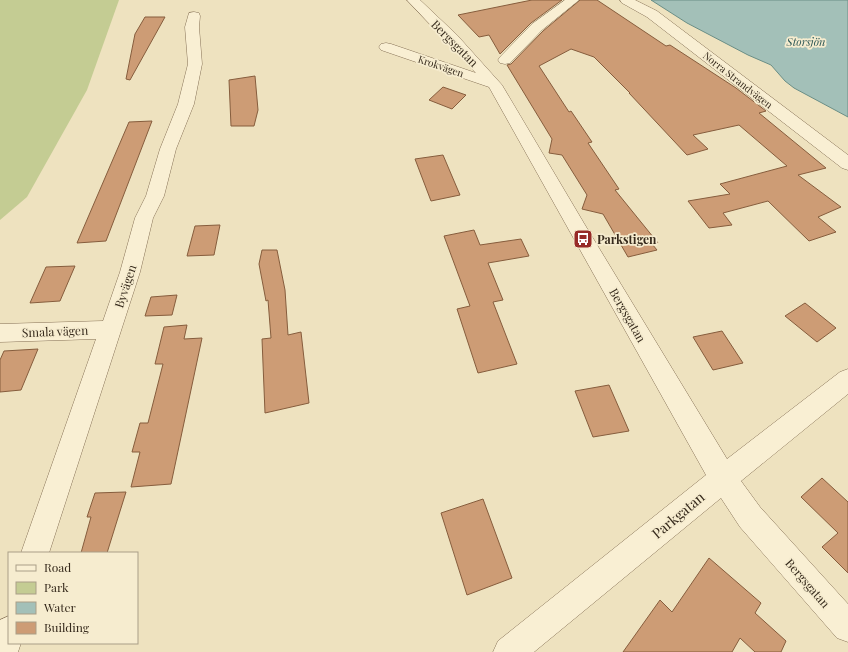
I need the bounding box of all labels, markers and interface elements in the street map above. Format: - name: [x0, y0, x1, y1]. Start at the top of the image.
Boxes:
- street label: Bergsgatan: [428, 16, 482, 70]
- water label: Storsjön: [786, 34, 825, 49]
- street label: Norra Strandvägen: [700, 48, 776, 112]
- street label: Krokvägen: [416, 52, 466, 80]
- bus stop icon: Parkstigen: [572, 228, 594, 250]
- place label: Parkstigen: [597, 231, 657, 247]
- street label: Byvägen: [111, 262, 139, 310]
- street label: Bergsgatan: [606, 285, 650, 345]
- street label: Smala vägen: [22, 322, 88, 340]
- street label: Parkgatan: [648, 487, 709, 543]
- legend: [8, 552, 138, 644]
- street label: Bergsgatan: [782, 555, 834, 611]
- text: Road: [44, 559, 71, 575]
- text: Park: [44, 579, 69, 595]
- text: Water: [43, 599, 77, 615]
- text: Building: [44, 619, 90, 635]

